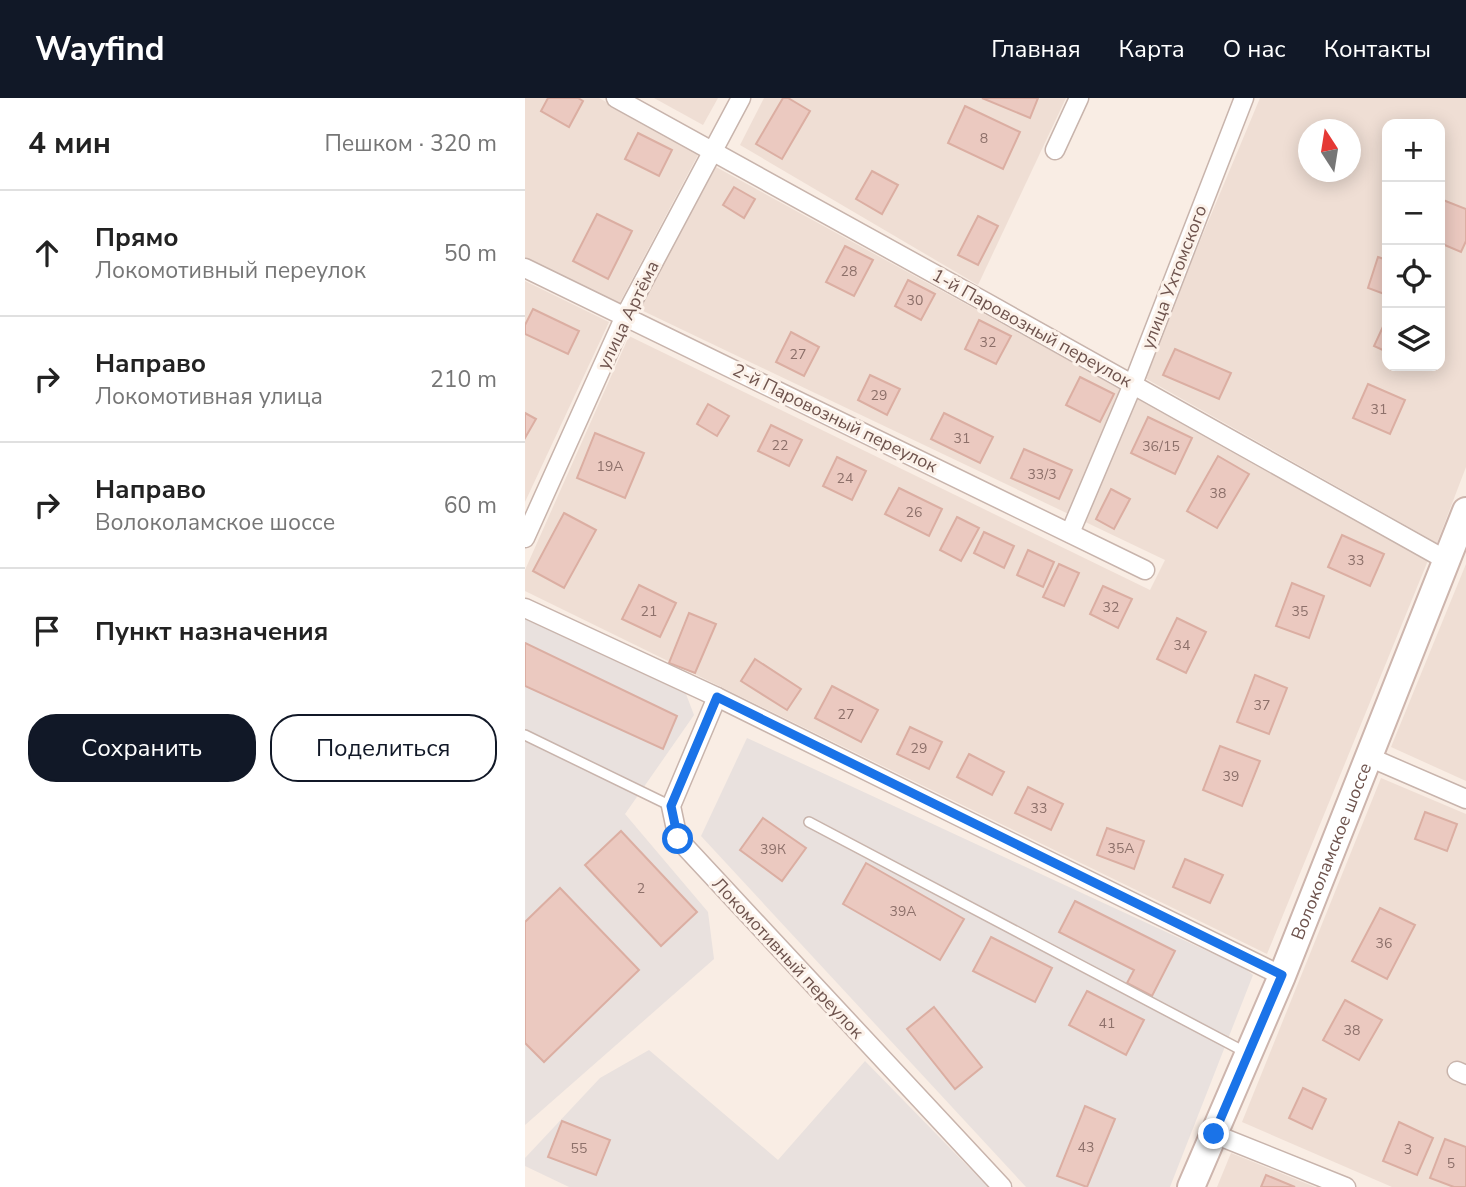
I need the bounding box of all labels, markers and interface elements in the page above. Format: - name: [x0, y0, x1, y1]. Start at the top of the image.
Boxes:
- text: Wayfind: [35, 27, 165, 72]
- text: Главная: [991, 33, 1081, 65]
- text: Карта: [1119, 33, 1185, 65]
- text: О нас: [1223, 33, 1286, 65]
- text: Контакты: [1324, 33, 1431, 65]
- north arrow: [1298, 119, 1361, 182]
- map controls: [1382, 119, 1445, 371]
- button: +: [1382, 119, 1445, 182]
- text: 4 мин: [28, 123, 111, 164]
- text: Пешком · 320 m: [324, 128, 497, 159]
- house number: 8: [980, 129, 988, 148]
- button: −: [1382, 182, 1445, 245]
- street label: улица Ухтомского: [1136, 202, 1212, 352]
- text: Прямо: [95, 220, 179, 255]
- icon: ahead: [28, 234, 66, 272]
- text: 50 m: [444, 238, 497, 269]
- button: locate: [1382, 245, 1445, 308]
- text: Локомотивный переулок: [95, 255, 366, 286]
- street label: улица Артёма: [591, 257, 665, 373]
- house number: 28: [841, 262, 857, 281]
- street label: 1-й Паровозный переулок: [928, 263, 1137, 393]
- house number: 30: [907, 291, 923, 310]
- button: layers: [1382, 308, 1445, 371]
- house number: 32: [980, 333, 996, 352]
- house number: 27: [790, 345, 806, 364]
- text: Направо: [95, 346, 206, 381]
- street label: 2-й Паровозный переулок: [729, 358, 942, 478]
- icon: right: [28, 360, 66, 398]
- text: 210 m: [430, 364, 497, 395]
- text: Локомотивная улица: [95, 381, 323, 412]
- house number: 29: [871, 386, 887, 405]
- house number: 31: [1371, 400, 1387, 419]
- house number: 31: [954, 429, 970, 448]
- house number: 22: [772, 436, 788, 455]
- house number: 36/15: [1142, 437, 1180, 456]
- house number: 19А: [596, 457, 624, 476]
- house number: 33/3: [1027, 465, 1057, 484]
- house number: 24: [837, 469, 853, 488]
- text: Направо: [95, 472, 206, 507]
- house number: 38: [1210, 484, 1226, 503]
- icon: right: [28, 486, 66, 524]
- text: 60 m: [444, 490, 497, 521]
- house number: 26: [906, 503, 922, 522]
- text: Волоколамское шоссе: [95, 507, 335, 538]
- house number: 33: [1348, 551, 1364, 570]
- house number: 32: [1103, 598, 1119, 617]
- house number: 21: [641, 602, 657, 621]
- house number: 35: [1292, 602, 1308, 621]
- icon: arrive: [28, 612, 66, 650]
- text: Пункт назначения: [95, 614, 328, 649]
- house number: 34: [1174, 636, 1190, 655]
- house number: 37: [1254, 696, 1270, 715]
- house number: 27: [838, 705, 854, 724]
- button: Сохранить: [28, 714, 256, 782]
- button: Поделиться: [270, 714, 497, 782]
- house number: 29: [911, 739, 927, 758]
- street label: Волоколамское шоссе: [1286, 759, 1377, 943]
- house number: 39: [1223, 767, 1239, 786]
- house number: 33: [1031, 799, 1047, 818]
- route start: [662, 823, 693, 854]
- house number: 35А: [1107, 839, 1135, 858]
- house number: 39К: [760, 840, 786, 859]
- street label: Локомотивный переулок: [707, 872, 869, 1044]
- house number: 2: [637, 879, 645, 898]
- house number: 39А: [889, 902, 917, 921]
- house number: 36: [1376, 934, 1392, 953]
- house number: 41: [1099, 1014, 1115, 1033]
- house number: 38: [1344, 1021, 1360, 1040]
- route end: [1198, 1118, 1229, 1149]
- house number: 43: [1078, 1138, 1094, 1157]
- house number: 55: [571, 1139, 587, 1158]
- house number: 3: [1404, 1140, 1412, 1159]
- house number: 5: [1447, 1154, 1455, 1173]

